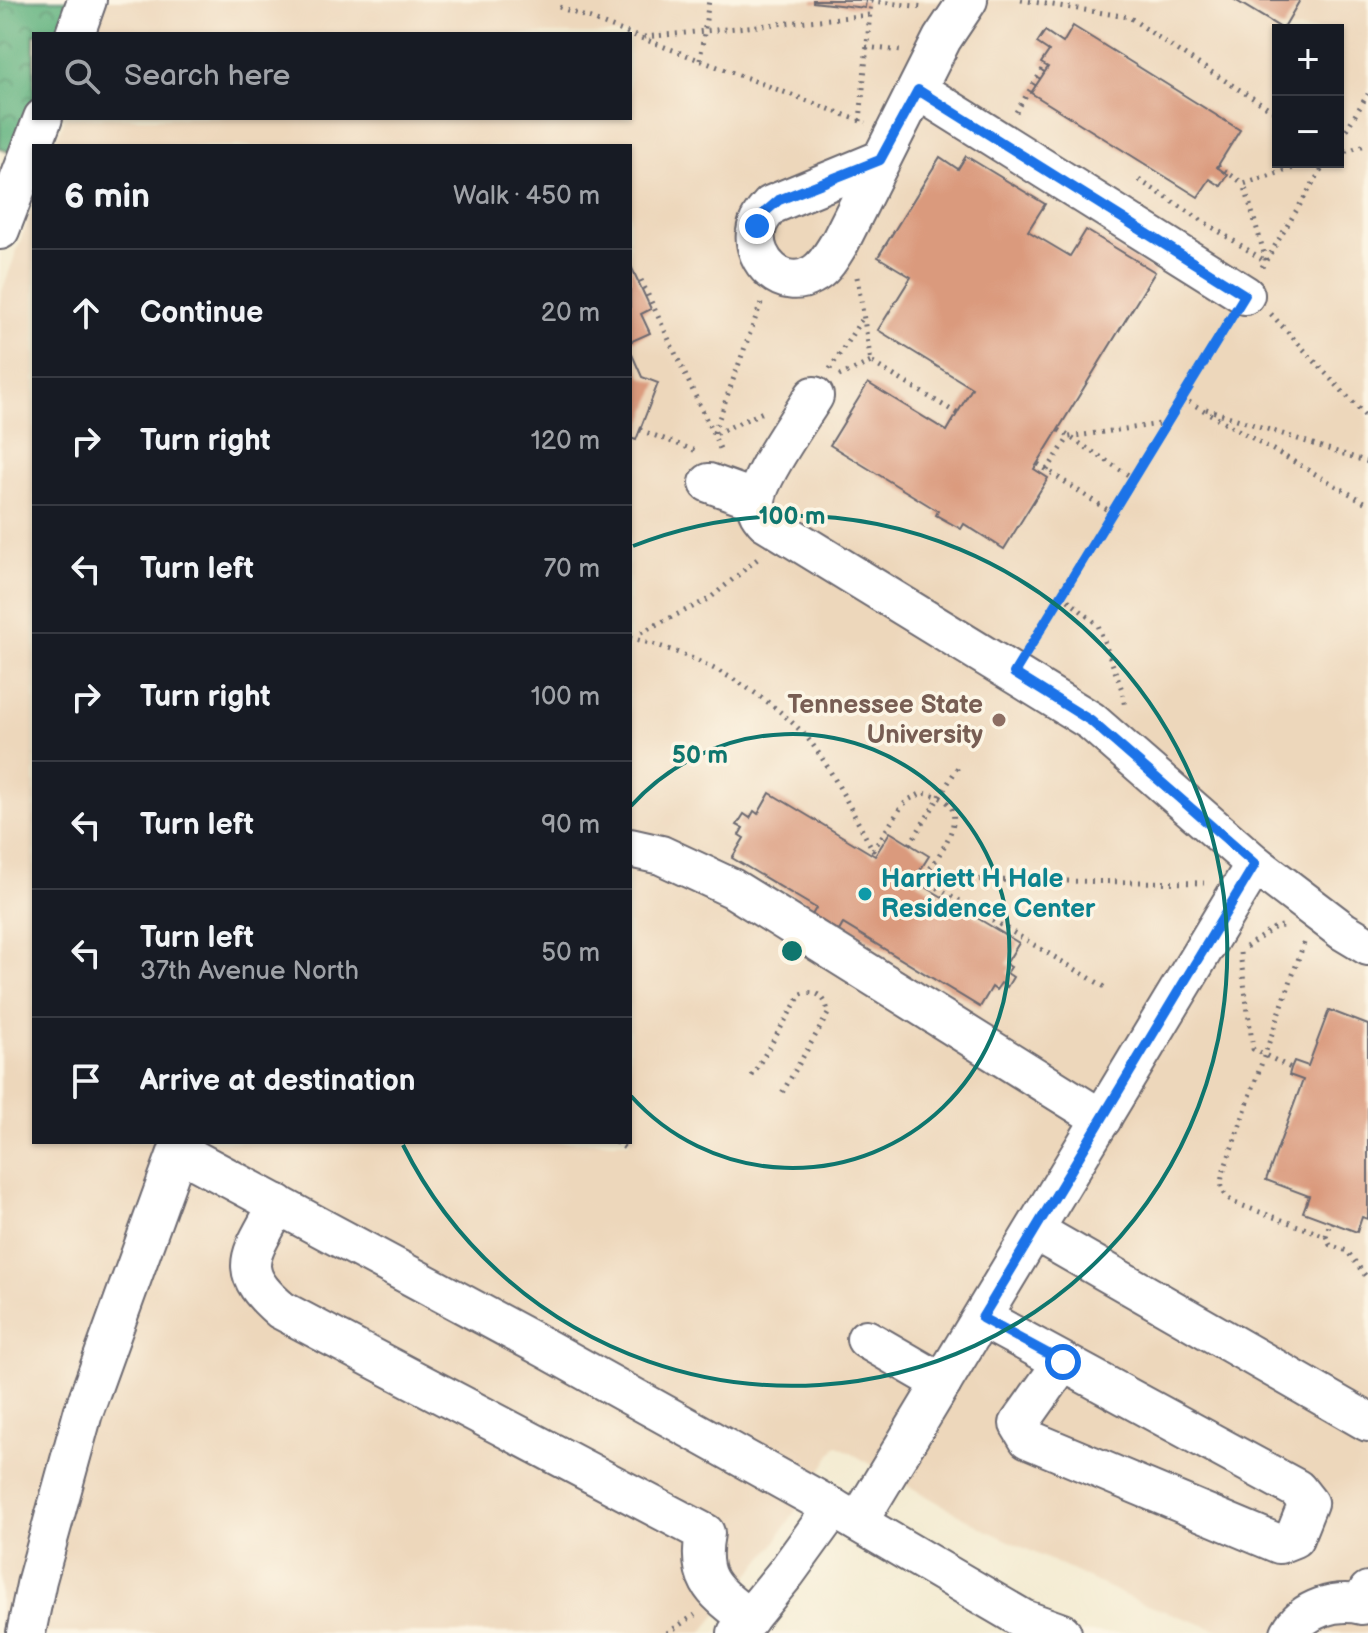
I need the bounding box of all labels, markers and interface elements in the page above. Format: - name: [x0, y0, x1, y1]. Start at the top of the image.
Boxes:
- map controls: [1272, 24, 1344, 168]
- button: +: [1272, 24, 1344, 96]
- search box: [32, 32, 632, 120]
- icon: search: [60, 54, 104, 98]
- text: Search here: [124, 58, 290, 94]
- button: −: [1272, 96, 1344, 168]
- text: 6 min: [64, 176, 150, 217]
- text: Walk · 450 m: [453, 181, 600, 212]
- route end: [739, 208, 775, 244]
- icon: ahead: [64, 291, 108, 335]
- text: Continue: [140, 295, 263, 331]
- text: 20 m: [541, 298, 600, 329]
- icon: right: [64, 419, 108, 463]
- text: Turn right: [140, 423, 271, 459]
- text: 120 m: [531, 426, 600, 457]
- text: 100 m: [759, 502, 825, 531]
- icon: left: [64, 547, 108, 591]
- text: Turn left: [140, 551, 254, 587]
- text: 70 m: [543, 554, 600, 585]
- icon: right: [64, 675, 108, 719]
- text: Turn right: [140, 679, 271, 715]
- text: 100 m: [531, 682, 600, 713]
- place label: Tennessee State University: [787, 690, 983, 751]
- marker: Tennessee State University: [990, 711, 1008, 729]
- text: 50 m: [672, 741, 728, 770]
- icon: left: [64, 803, 108, 847]
- text: Turn left: [140, 807, 254, 843]
- text: 90 m: [541, 810, 600, 841]
- place label: Harriett H Hale Residence Center: [881, 864, 1096, 925]
- marker: Harriett H Hale Residence Center: [856, 885, 874, 903]
- text: Turn left: [140, 920, 254, 956]
- icon: left: [64, 931, 108, 975]
- centre of rings: [778, 937, 806, 965]
- text: 50 m: [541, 938, 600, 969]
- text: 37th Avenue North: [140, 956, 359, 987]
- icon: arrive: [64, 1059, 108, 1103]
- text: Arrive at destination: [140, 1063, 416, 1099]
- route start: [1045, 1344, 1081, 1380]

